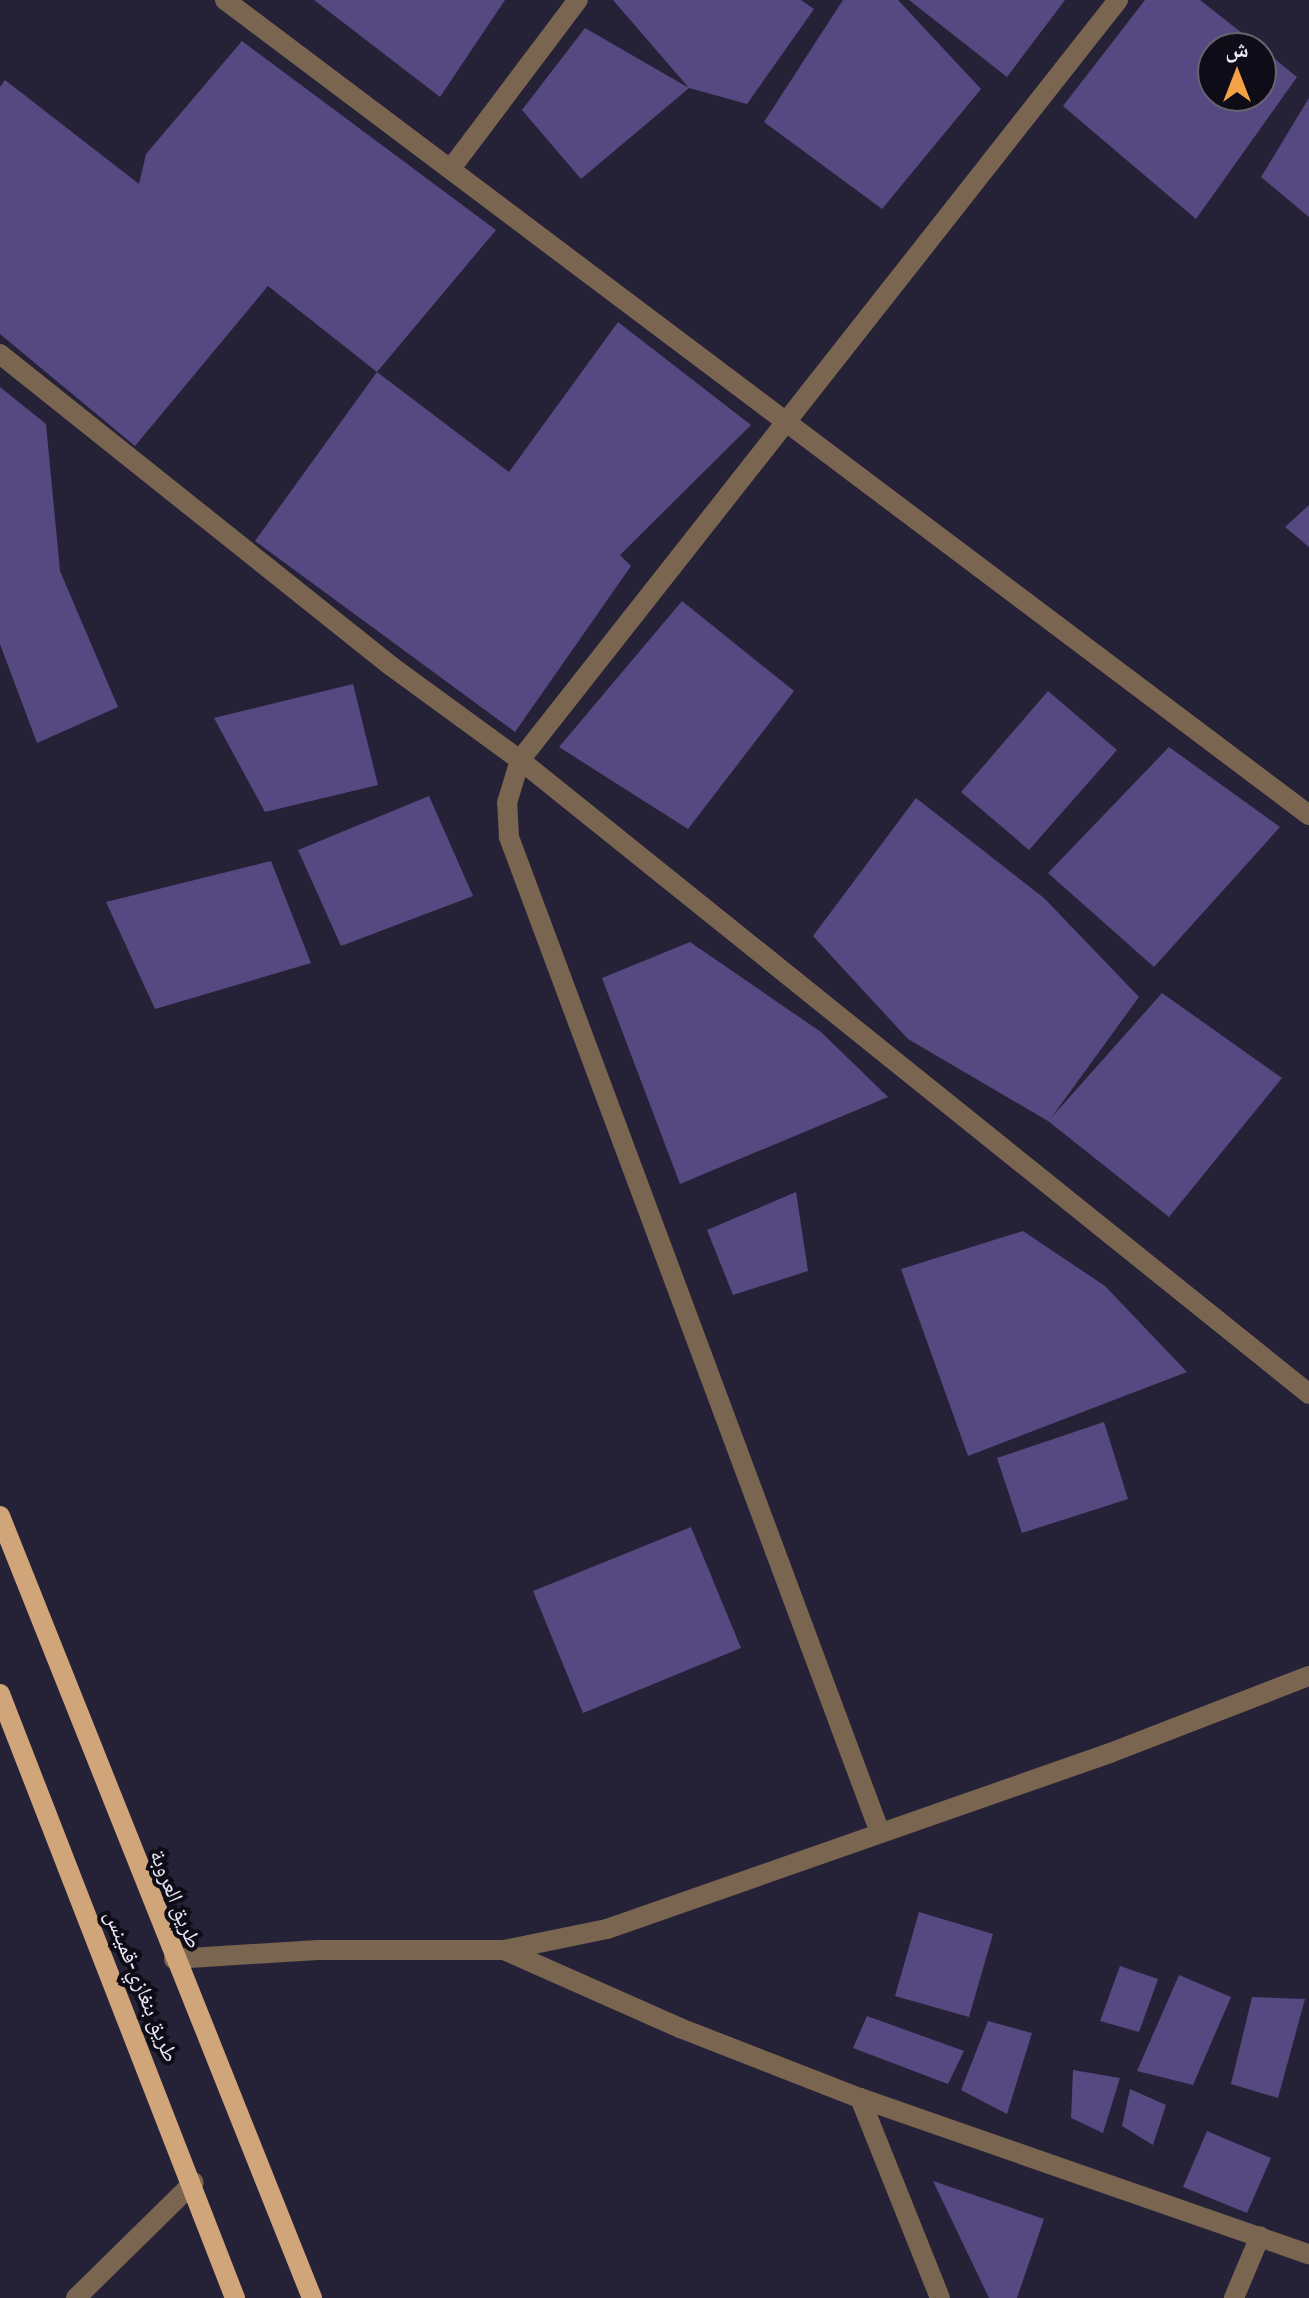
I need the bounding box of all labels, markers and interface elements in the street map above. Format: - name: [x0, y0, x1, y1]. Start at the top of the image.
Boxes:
- north arrow: [1197, 32, 1277, 112]
- text: ش: [1225, 36, 1249, 63]
- street label: طريق العروبة: [144, 1846, 208, 1952]
- street label: طريق بنغازي-قمينس: [99, 1906, 185, 2066]

